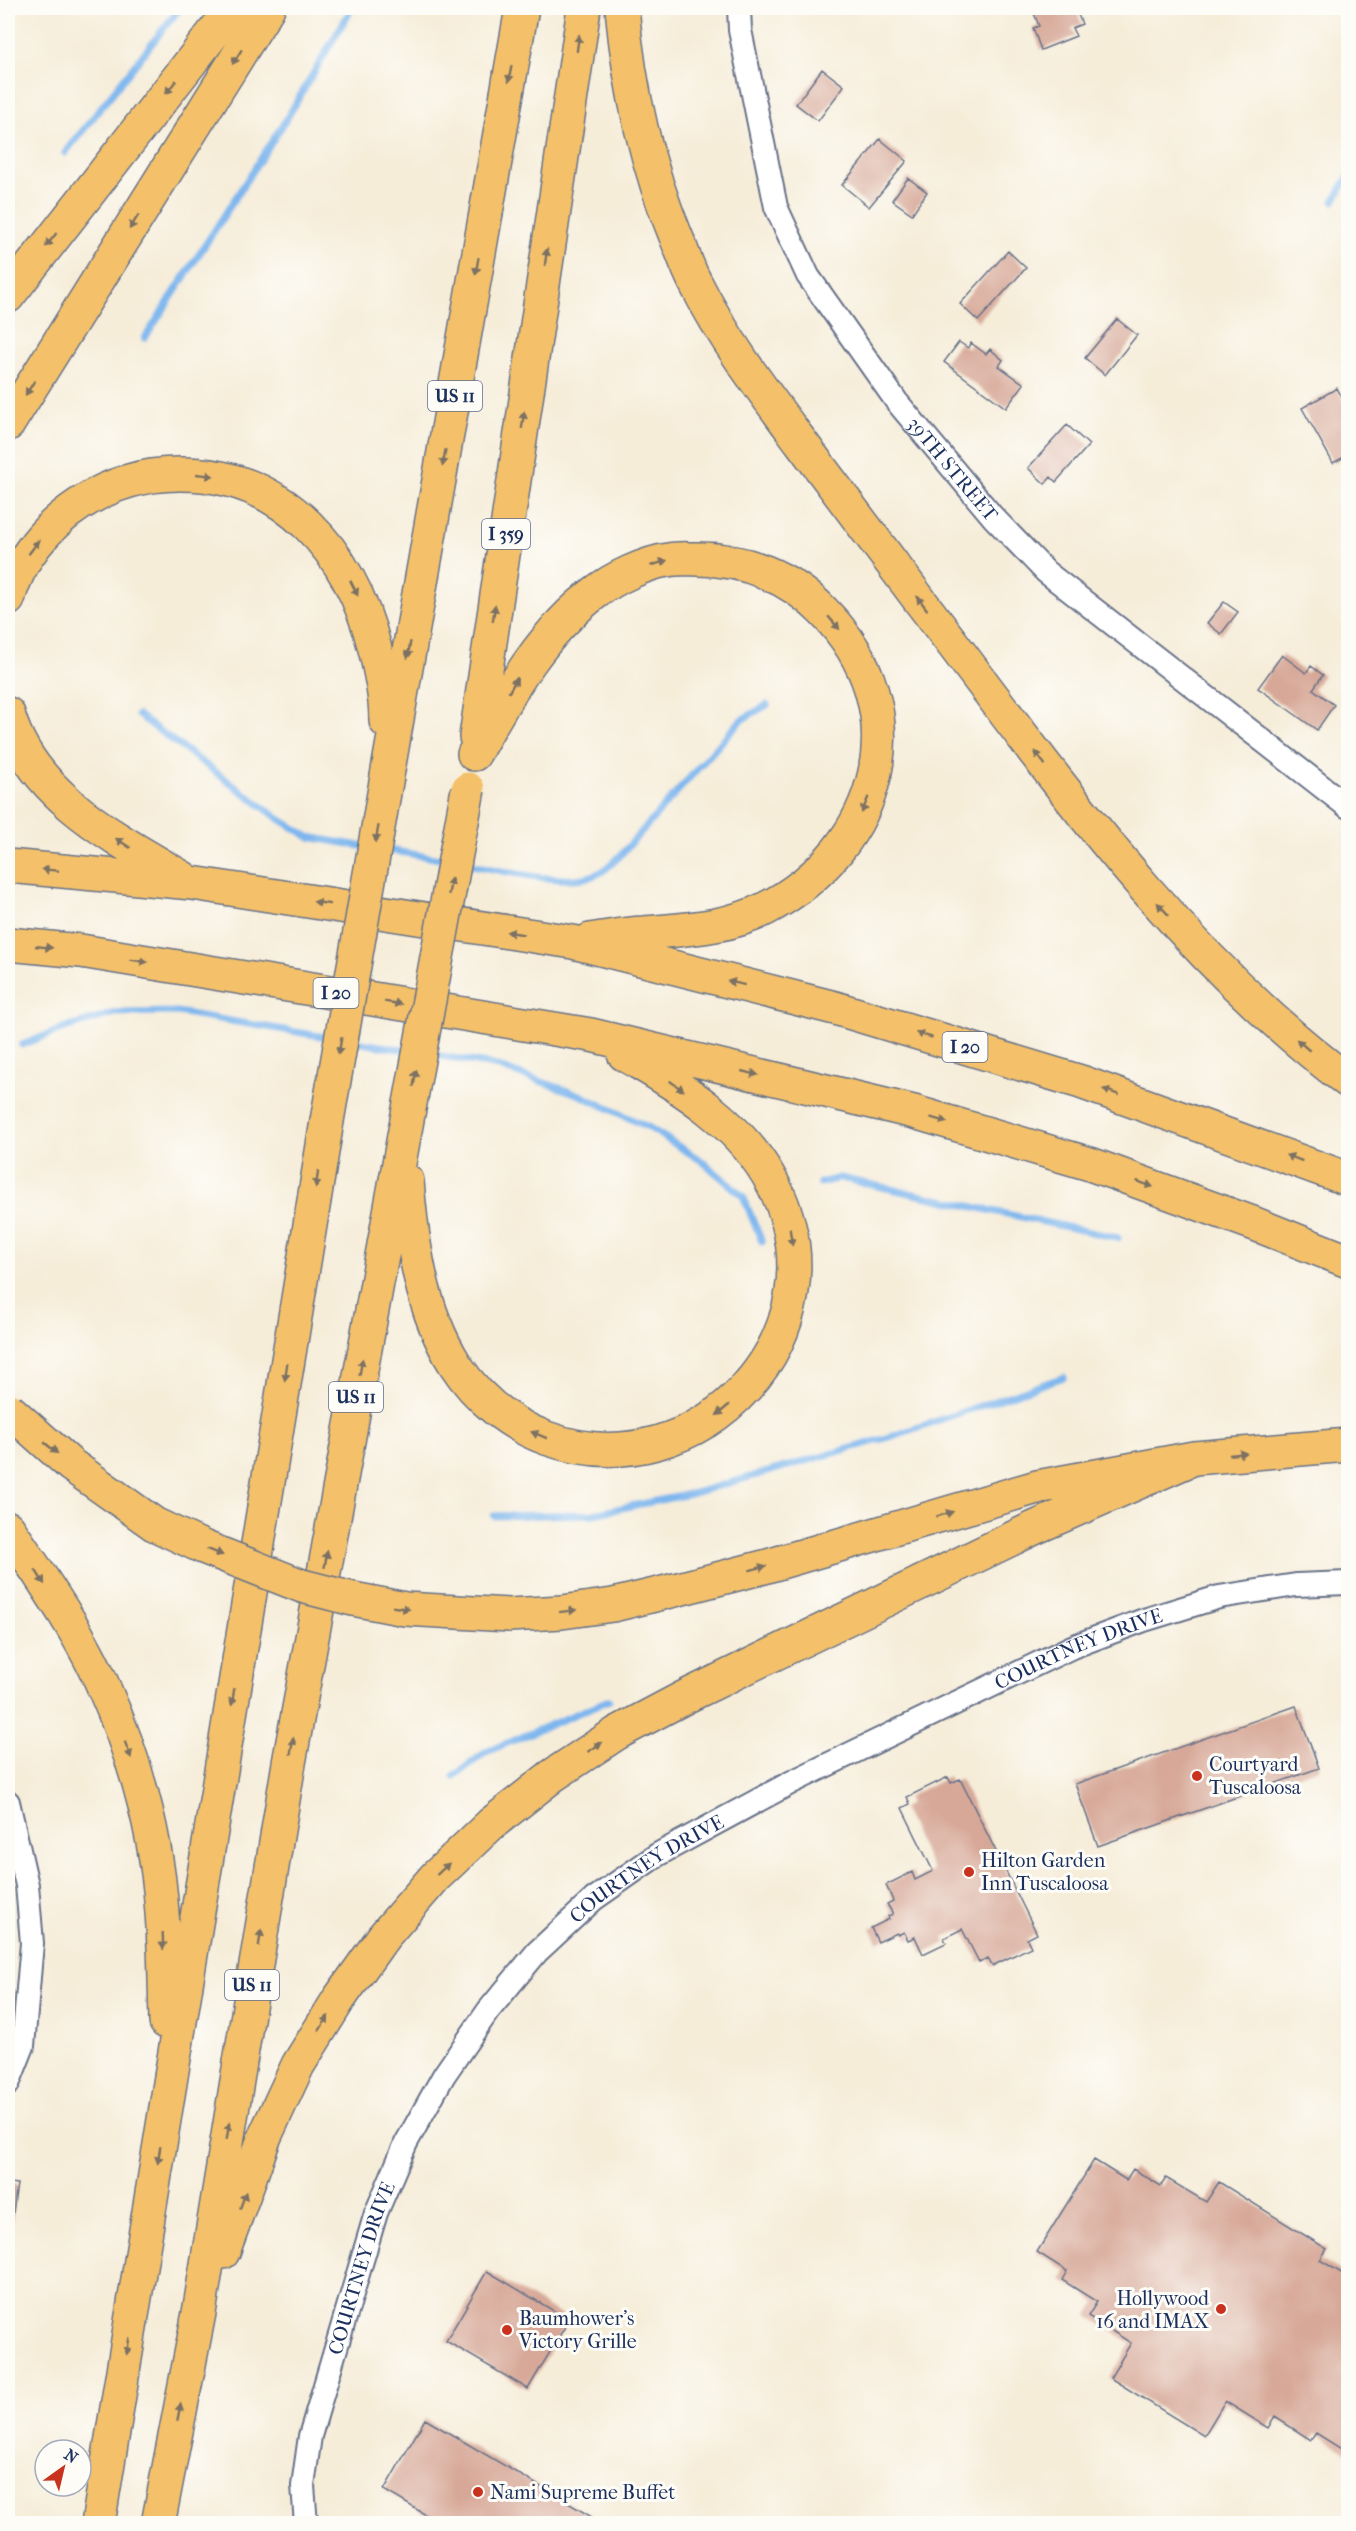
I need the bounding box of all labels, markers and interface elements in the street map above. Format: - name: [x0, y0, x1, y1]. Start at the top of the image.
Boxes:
- one-way arrow: [574, 34, 583, 53]
- one-way arrow: [232, 49, 243, 65]
- one-way arrow: [506, 64, 515, 83]
- one-way arrow: [166, 79, 178, 94]
- one-way arrow: [128, 214, 139, 230]
- one-way arrow: [46, 233, 58, 248]
- one-way arrow: [542, 247, 551, 266]
- one-way arrow: [473, 257, 482, 276]
- one-way arrow: [25, 380, 36, 396]
- road number: US 11: [428, 381, 482, 411]
- one-way arrow: [518, 410, 527, 429]
- street label: 39TH STREET: [903, 412, 1003, 526]
- one-way arrow: [439, 449, 448, 468]
- one-way arrow: [196, 470, 215, 480]
- road number: I 359: [482, 519, 530, 549]
- one-way arrow: [28, 540, 40, 556]
- one-way arrow: [650, 558, 668, 567]
- one-way arrow: [349, 579, 358, 596]
- one-way arrow: [915, 595, 928, 611]
- one-way arrow: [490, 603, 499, 622]
- one-way arrow: [827, 615, 840, 630]
- one-way arrow: [405, 641, 414, 660]
- one-way arrow: [508, 677, 519, 693]
- one-way arrow: [1035, 750, 1047, 765]
- one-way arrow: [860, 796, 870, 814]
- one-way arrow: [372, 824, 381, 843]
- one-way arrow: [115, 837, 132, 848]
- one-way arrow: [40, 865, 59, 875]
- one-way arrow: [446, 877, 455, 896]
- one-way arrow: [313, 899, 332, 908]
- one-way arrow: [1156, 902, 1170, 917]
- one-way arrow: [505, 928, 524, 937]
- one-way arrow: [35, 942, 54, 952]
- one-way arrow: [130, 956, 149, 965]
- road number: I 20: [314, 978, 358, 1008]
- one-way arrow: [727, 978, 745, 988]
- one-way arrow: [384, 998, 403, 1007]
- one-way arrow: [915, 1030, 933, 1039]
- road number: I 20: [942, 1032, 988, 1062]
- one-way arrow: [335, 1037, 344, 1056]
- one-way arrow: [1296, 1039, 1311, 1052]
- one-way arrow: [411, 1069, 420, 1088]
- one-way arrow: [741, 1069, 760, 1078]
- one-way arrow: [669, 1080, 685, 1092]
- one-way arrow: [1101, 1087, 1119, 1097]
- one-way arrow: [930, 1116, 948, 1125]
- one-way arrow: [1285, 1153, 1303, 1163]
- one-way arrow: [313, 1170, 322, 1189]
- one-way arrow: [1136, 1180, 1154, 1190]
- one-way arrow: [787, 1228, 796, 1247]
- one-way arrow: [357, 1358, 366, 1377]
- one-way arrow: [281, 1362, 290, 1381]
- road number: US 11: [329, 1382, 383, 1412]
- one-way arrow: [715, 1403, 731, 1416]
- one-way arrow: [530, 1430, 548, 1440]
- one-way arrow: [43, 1442, 59, 1455]
- one-way arrow: [1229, 1449, 1248, 1459]
- one-way arrow: [936, 1509, 954, 1518]
- one-way arrow: [206, 1547, 224, 1557]
- one-way arrow: [322, 1549, 331, 1568]
- one-way arrow: [749, 1563, 767, 1573]
- one-way arrow: [34, 1569, 45, 1585]
- one-way arrow: [392, 1604, 411, 1613]
- street label: COURTNEY DRIVE: [991, 1604, 1165, 1694]
- one-way arrow: [558, 1606, 577, 1616]
- one-way arrow: [229, 1688, 238, 1707]
- one-way arrow: [288, 1736, 297, 1755]
- one-way arrow: [123, 1742, 133, 1760]
- one-way arrow: [587, 1742, 603, 1753]
- place label: Courtyard Tuscaloosa: [1209, 1753, 1302, 1799]
- marker: Courtyard Tuscaloosa: [1190, 1769, 1204, 1783]
- street label: COURTNEY DRIVE: [565, 1810, 727, 1927]
- place label: Hilton Garden Inn Tuscaloosa: [981, 1849, 1109, 1895]
- one-way arrow: [436, 1862, 451, 1876]
- marker: Hilton Garden Inn Tuscaloosa: [962, 1865, 976, 1879]
- one-way arrow: [256, 1929, 265, 1948]
- one-way arrow: [159, 1932, 168, 1951]
- road number: US 11: [225, 1970, 279, 2000]
- one-way arrow: [319, 2015, 330, 2031]
- one-way arrow: [224, 2121, 233, 2140]
- one-way arrow: [154, 2145, 163, 2164]
- street label: COURTNEY DRIVE: [323, 2178, 400, 2357]
- one-way arrow: [239, 2190, 248, 2208]
- place label: Hollywood 16 and IMAX: [1096, 2287, 1210, 2333]
- marker: Hollywood 16 and IMAX: [1214, 2302, 1228, 2316]
- place label: Baumhower's Victory Grille: [518, 2307, 637, 2353]
- marker: Baumhower's Victory Grille: [500, 2323, 514, 2337]
- one-way arrow: [123, 2336, 132, 2355]
- one-way arrow: [175, 2402, 184, 2421]
- north arrow: [33, 2438, 93, 2498]
- text: N: [61, 2445, 82, 2468]
- place label: Nami Supreme Buffet: [490, 2481, 675, 2504]
- marker: Nami Supreme Buffet: [471, 2485, 485, 2499]

